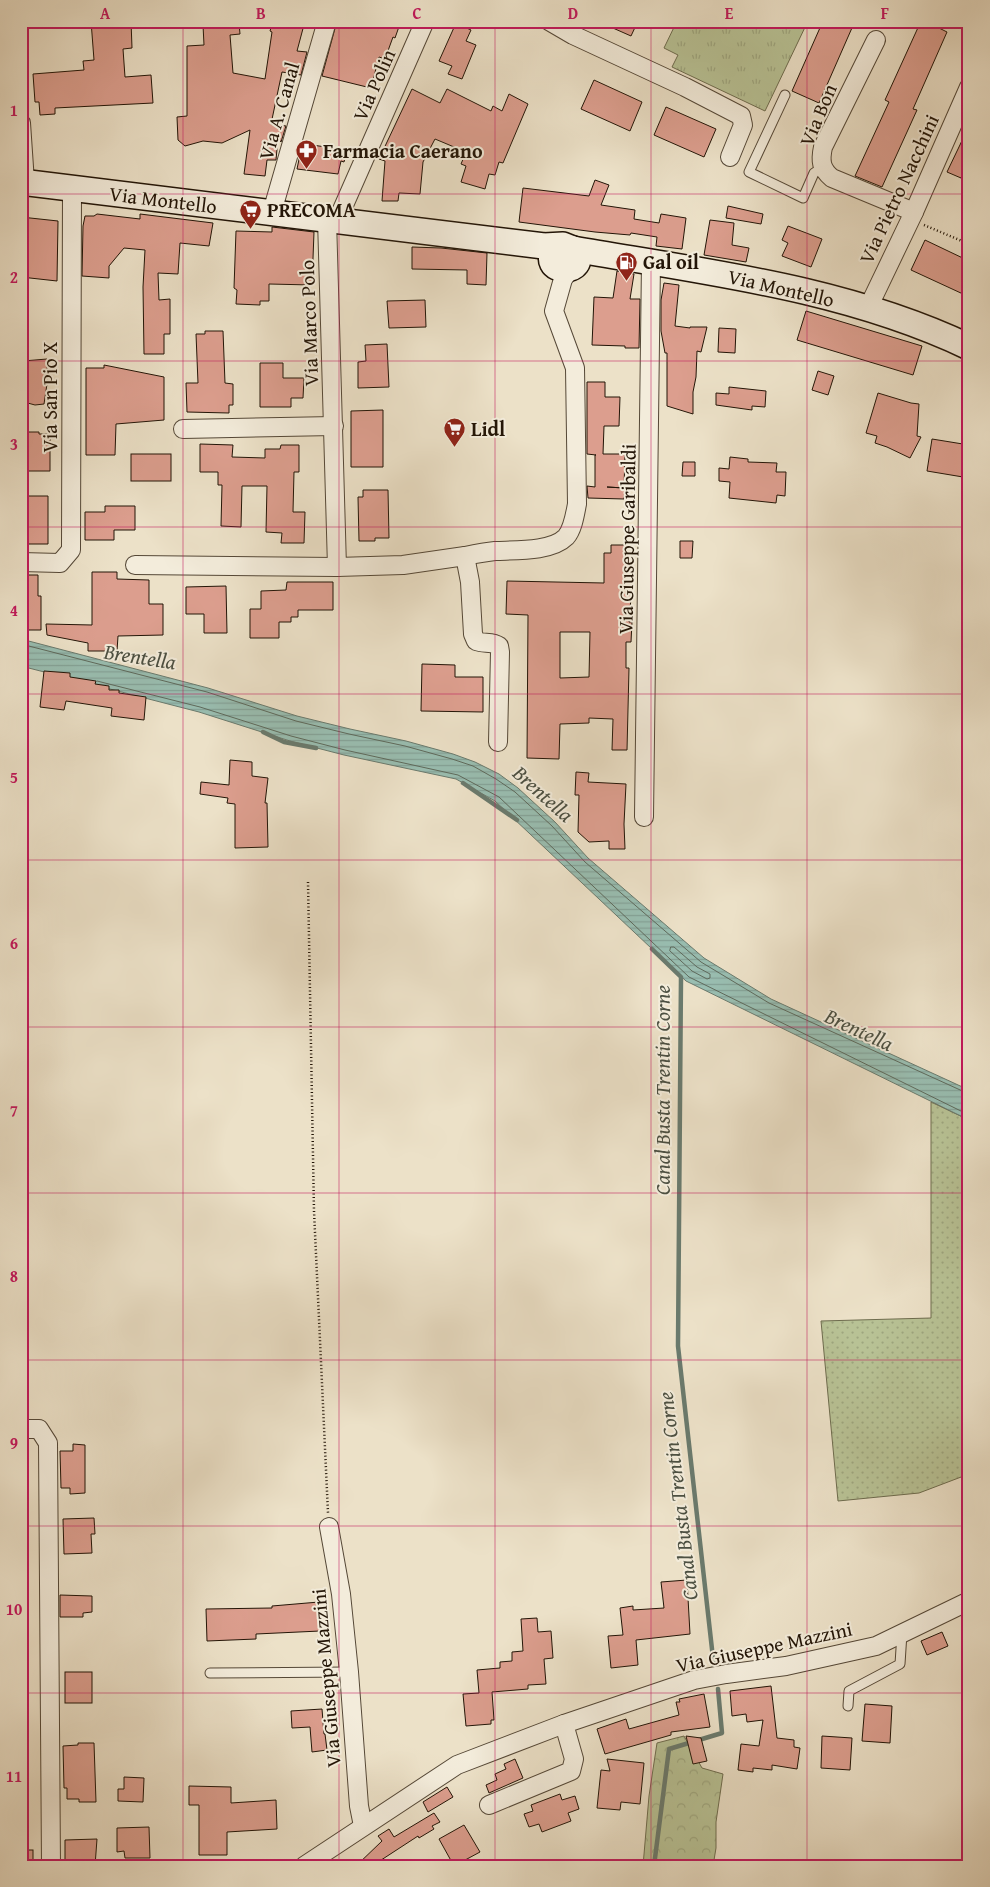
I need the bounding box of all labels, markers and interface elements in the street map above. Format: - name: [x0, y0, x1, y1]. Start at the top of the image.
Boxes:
- text: A: [100, 1, 111, 25]
- text: B: [256, 1, 266, 25]
- text: C: [412, 1, 422, 25]
- text: D: [568, 1, 578, 25]
- text: E: [725, 1, 734, 25]
- text: F: [881, 1, 889, 25]
- street label: Via Polin: [345, 44, 402, 125]
- street label: Via A. Canal: [251, 58, 306, 163]
- street label: Via Bon: [791, 79, 844, 151]
- text: 1: [10, 98, 18, 122]
- street label: Via Pietro Nacchini: [851, 109, 946, 268]
- place label: Farmacia Caerano: [323, 136, 483, 165]
- pharmacy icon: Farmacia Caerano: [295, 139, 319, 170]
- street label: Via Montello: [108, 179, 219, 220]
- place label: PRECOMA: [267, 195, 356, 224]
- supermarket icon: PRECOMA: [239, 198, 263, 229]
- place label: Gal oil: [643, 247, 699, 276]
- fuel station icon: Gal oil: [615, 250, 639, 281]
- street label: Via Marco Polo: [292, 259, 325, 387]
- street label: Via Montello: [725, 261, 837, 314]
- text: 2: [10, 265, 18, 289]
- street label: Via San Pio X: [35, 341, 64, 452]
- place label: Lidl: [471, 414, 505, 443]
- supermarket icon: Lidl: [443, 417, 467, 448]
- text: 3: [10, 432, 18, 456]
- street label: Via Giuseppe Garibaldi: [610, 443, 643, 634]
- text: 4: [10, 598, 18, 622]
- water label: Brentella: [101, 635, 178, 678]
- water label: Brentella: [505, 757, 581, 830]
- text: 5: [10, 765, 18, 789]
- text: 6: [10, 931, 18, 955]
- water label: Canal Busta Trentin Corne: [647, 985, 678, 1195]
- water label: Brentella: [819, 1000, 899, 1059]
- text: 7: [10, 1098, 18, 1122]
- text: 8: [10, 1264, 18, 1288]
- water label: Canal Busta Trentin Corne: [649, 1390, 706, 1602]
- text: 9: [10, 1431, 18, 1455]
- street label: Via Giuseppe Mazzini: [303, 1587, 348, 1769]
- text: 10: [6, 1597, 22, 1621]
- street label: Via Giuseppe Mazzini: [673, 1614, 855, 1679]
- text: 11: [6, 1764, 22, 1788]

